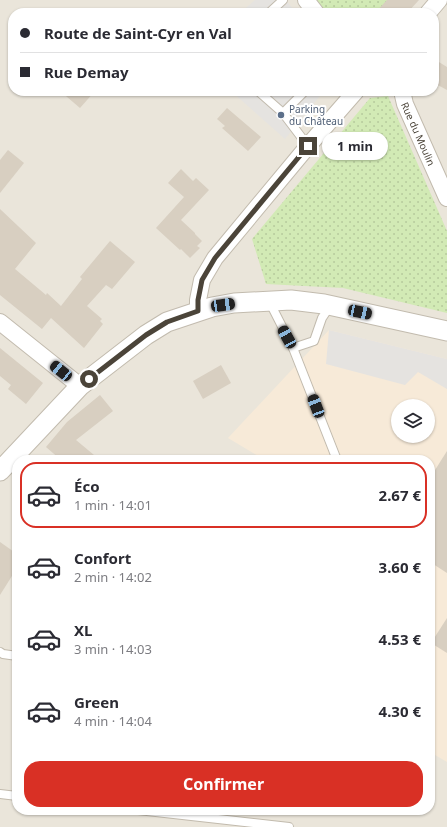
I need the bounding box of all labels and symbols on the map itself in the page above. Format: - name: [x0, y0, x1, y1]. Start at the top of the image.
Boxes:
- street label: Rue du Moulin: [398, 100, 439, 168]
- place label: Parking du Château: [289, 102, 343, 128]
- marker: Parking du Château: [276, 110, 286, 120]
- callout: 1 min: [322, 132, 388, 160]
- route end: [299, 137, 317, 155]
- car: [210, 297, 236, 313]
- car: [347, 304, 373, 320]
- car: [276, 324, 298, 350]
- car: [48, 359, 74, 383]
- route start: [80, 370, 98, 388]
- car: [306, 393, 326, 419]

